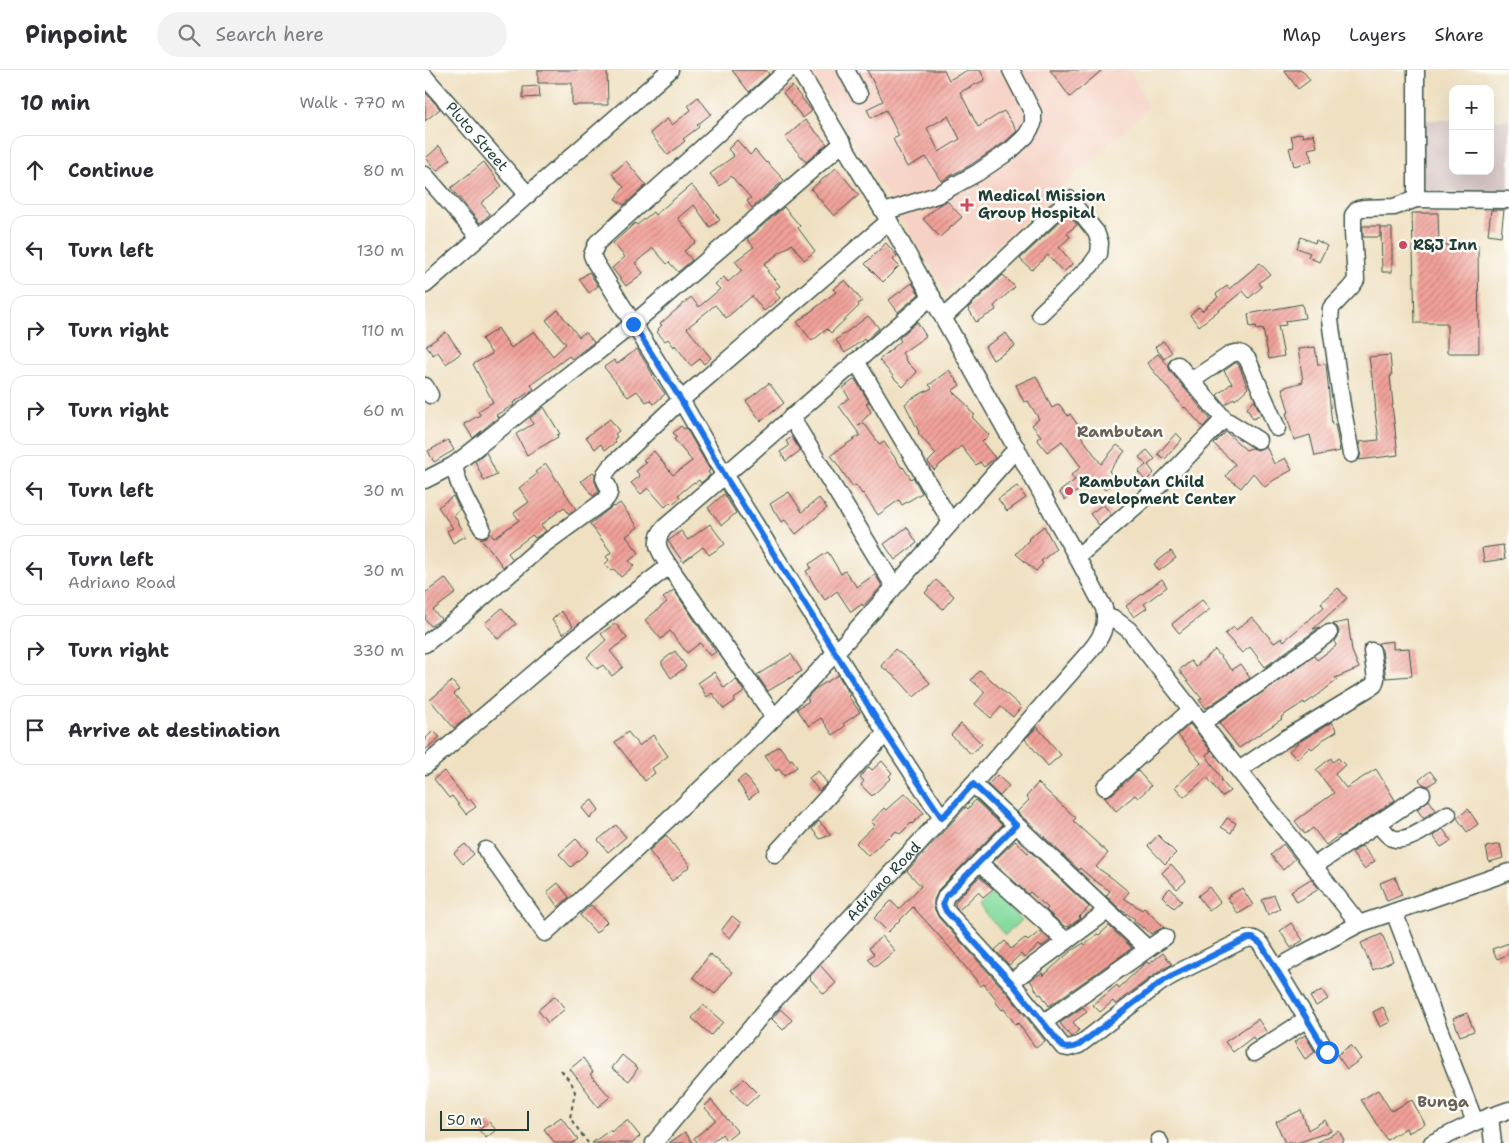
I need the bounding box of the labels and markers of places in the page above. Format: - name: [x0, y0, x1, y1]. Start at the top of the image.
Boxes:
- place label: Medical Mission Group Hospital: [978, 186, 1106, 223]
- marker: Medical Mission Group Hospital: [960, 198, 974, 212]
- place label: R&J Inn: [1413, 235, 1477, 255]
- marker: R&J Inn: [1397, 239, 1409, 251]
- place label: Rambutan Child Development Center: [1079, 472, 1236, 509]
- marker: Rambutan Child Development Center: [1063, 485, 1075, 497]

